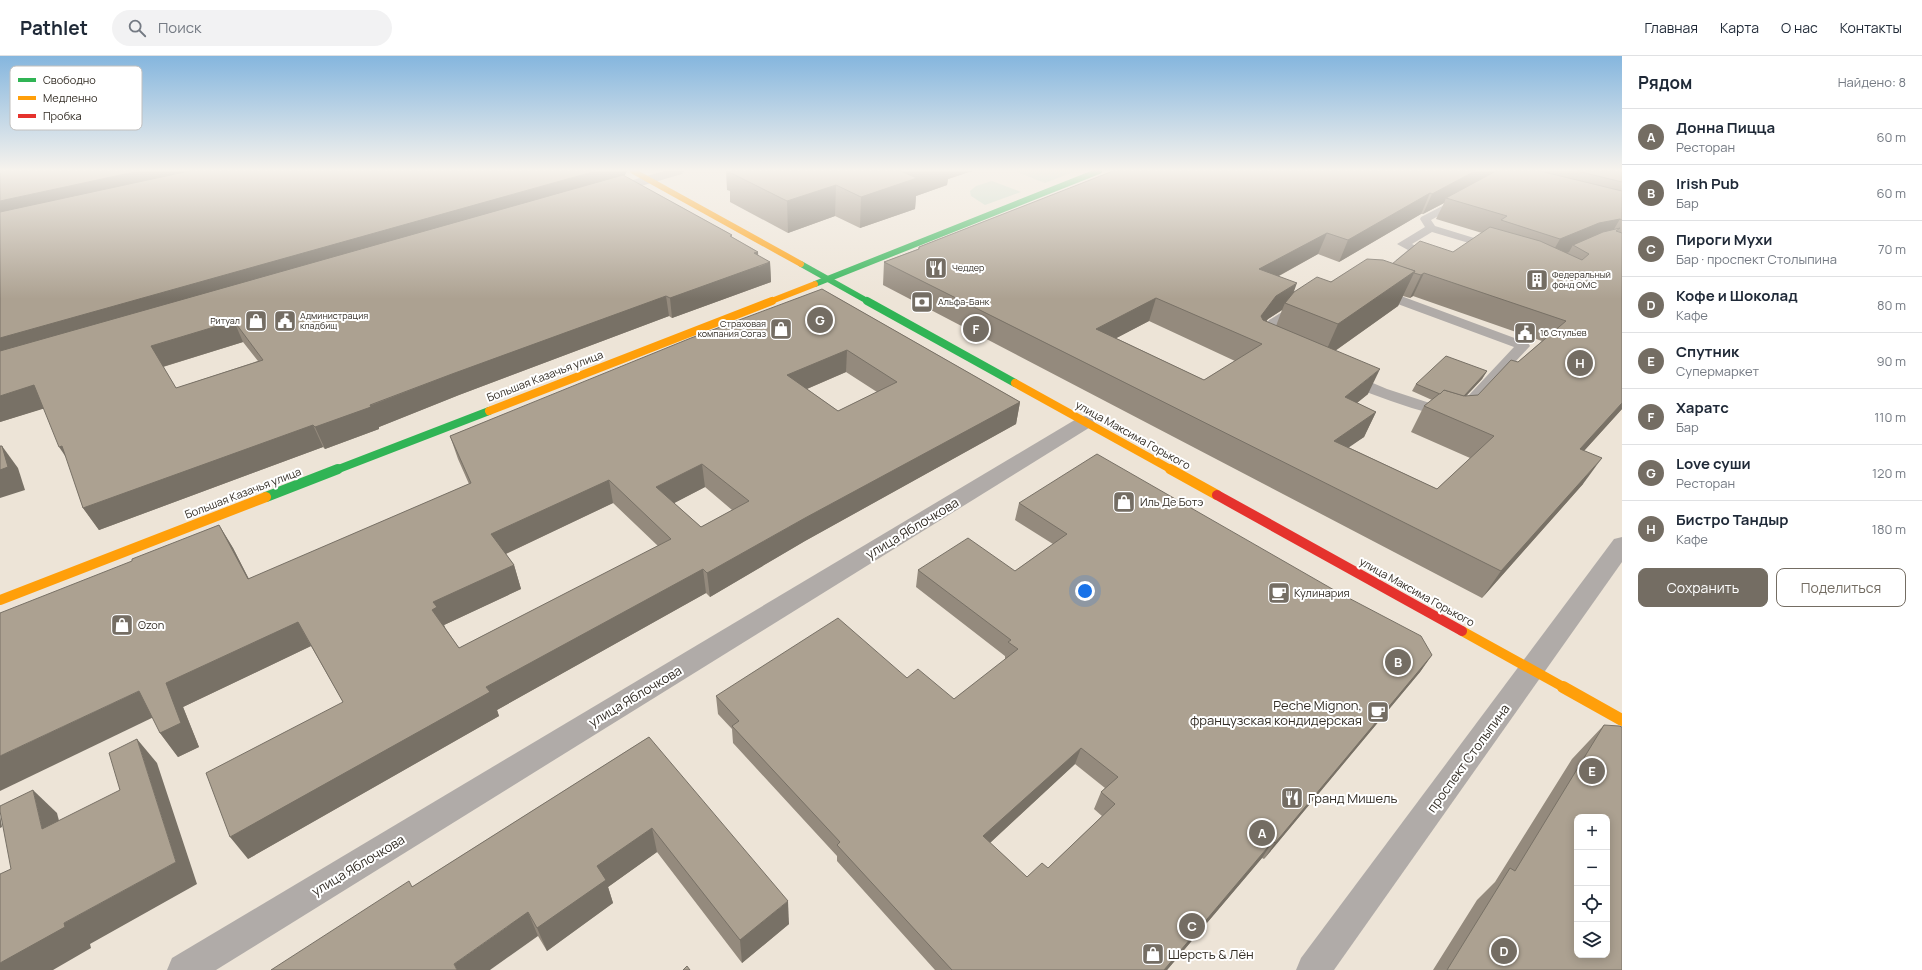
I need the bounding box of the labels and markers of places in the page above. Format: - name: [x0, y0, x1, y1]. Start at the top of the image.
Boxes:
- restaurant icon: Чеддер: [923, 255, 949, 281]
- place label: Чеддер: [952, 261, 984, 274]
- building icon: Федеральный фонд ОМС: [1524, 267, 1550, 293]
- place label: Федеральный фонд ОМС: [1552, 268, 1611, 291]
- bank icon: Альфа-Банк: [909, 289, 935, 315]
- place label: Альфа-Банк: [938, 295, 990, 308]
- pin: G: [807, 305, 833, 335]
- shop icon: Ритуал: [243, 308, 269, 334]
- public building icon: Администрация кладбищ: [272, 308, 298, 334]
- place label: Администрация кладбищ: [300, 309, 368, 332]
- place label: Ритуал: [210, 314, 240, 327]
- pin: F: [963, 314, 989, 344]
- shop icon: Страховая компания Согаз: [768, 316, 794, 342]
- place label: Страховая компания Согаз: [697, 317, 766, 340]
- public building icon: 16 Стульев: [1512, 320, 1538, 346]
- place label: 16 Стульев: [1540, 326, 1587, 339]
- pin: H: [1567, 348, 1593, 378]
- shop icon: Иль Де Ботэ: [1111, 489, 1137, 515]
- place label: Иль Де Ботэ: [1140, 494, 1203, 509]
- cafe icon: Кулинария: [1266, 580, 1292, 606]
- place label: Кулинария: [1294, 585, 1350, 600]
- shop icon: Ozon: [109, 612, 135, 638]
- place label: Ozon: [138, 617, 164, 632]
- pin: B: [1385, 647, 1411, 677]
- place label: Peche Mignon, французская кондидерская: [1190, 696, 1362, 729]
- cafe icon: Peche Mignon, французская кондидерская: [1365, 699, 1391, 725]
- pin: E: [1579, 756, 1605, 786]
- restaurant icon: Гранд Мишель: [1279, 785, 1305, 811]
- place label: Гранд Мишель: [1308, 789, 1397, 807]
- pin: A: [1249, 818, 1275, 848]
- pin: C: [1179, 911, 1205, 941]
- pin: D: [1491, 936, 1517, 966]
- shop icon: Шерсть & Лён: [1140, 941, 1166, 967]
- place label: Шерсть & Лён: [1168, 945, 1254, 963]

